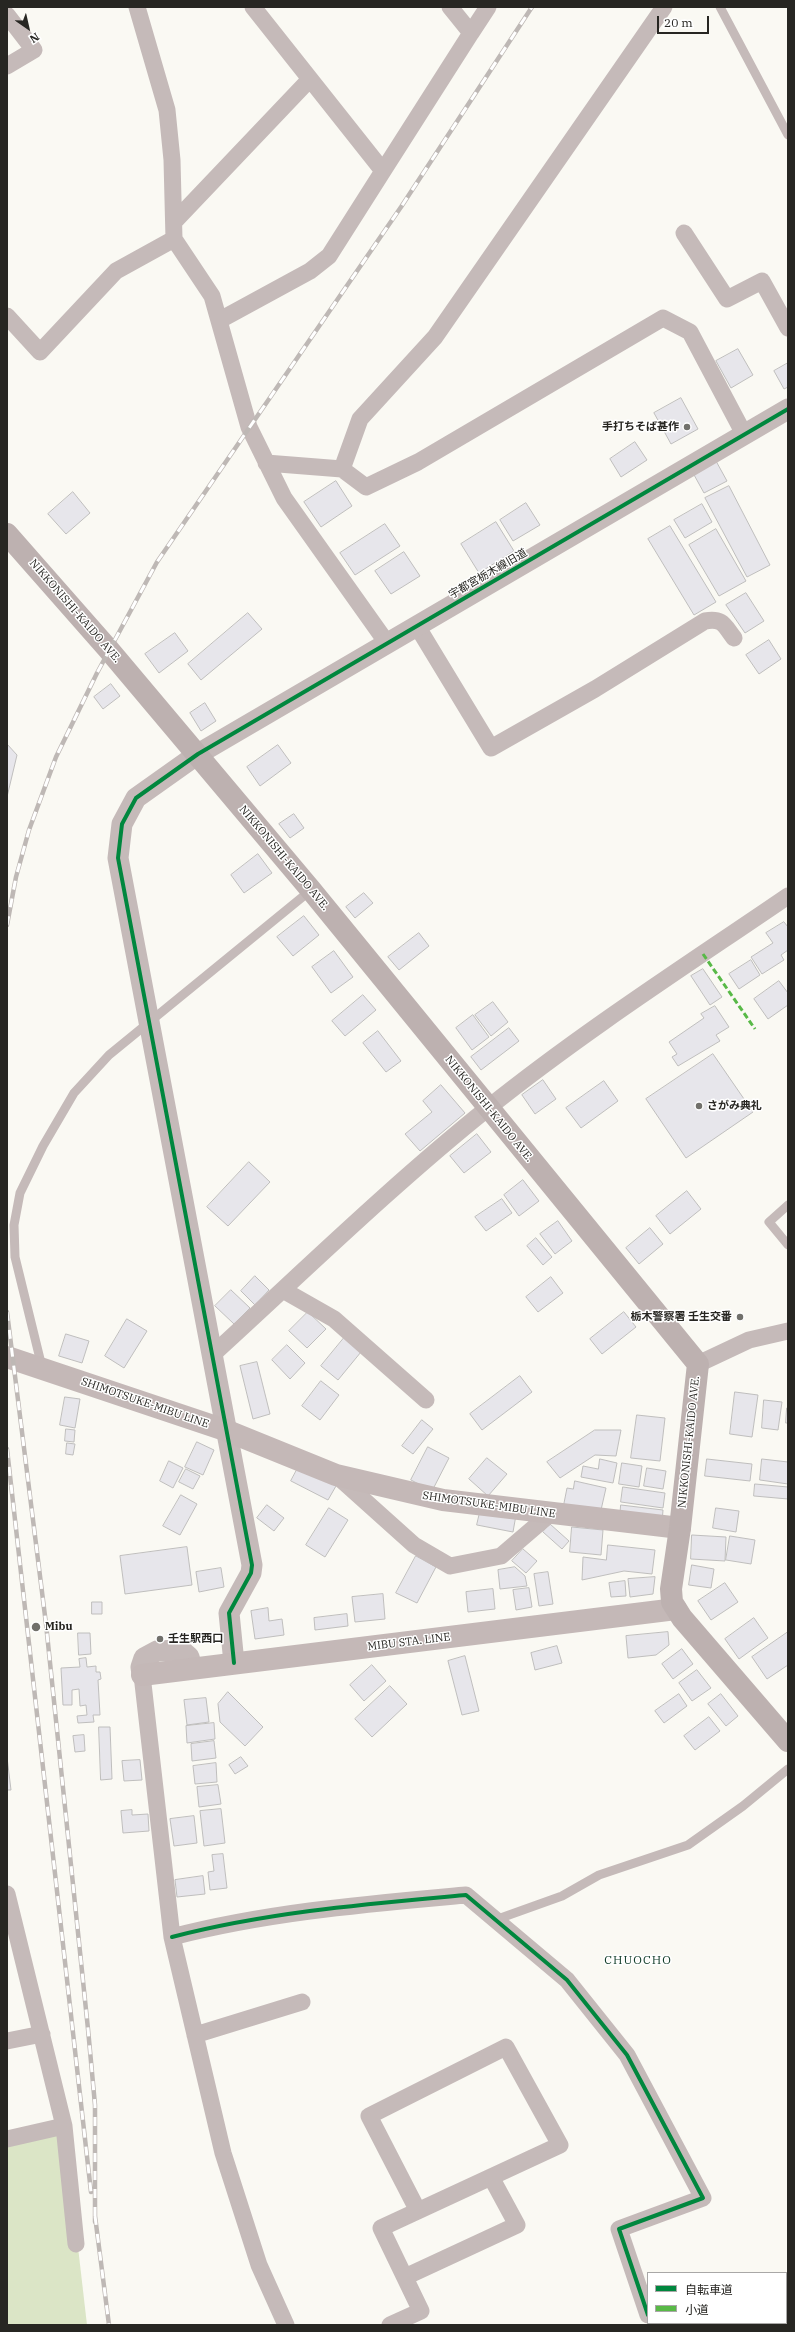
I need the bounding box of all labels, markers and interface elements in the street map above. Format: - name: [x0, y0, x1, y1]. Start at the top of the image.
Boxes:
- north arrow: [8, 8, 48, 48]
- scale bar: [659, 8, 711, 34]
- text: 20 m: [664, 15, 693, 30]
- text: N: [27, 30, 42, 46]
- place label: 手打ちそば甚作: [602, 420, 679, 434]
- marker: 手打ちそば甚作: [682, 422, 692, 432]
- street label: 宇都宮栃木線旧道: [447, 546, 529, 602]
- street label: NIKKONISHI-KAIDO AVE.: [26, 557, 124, 665]
- street label: NIKKONISHI-KAIDO AVE.: [236, 803, 332, 913]
- street label: NIKKONISHI-KAIDO AVE.: [442, 1053, 536, 1165]
- place label: さがみ典礼: [707, 1099, 762, 1113]
- marker: さがみ典礼: [694, 1101, 704, 1111]
- place label: 栃木警察署 壬生交番: [630, 1310, 732, 1324]
- marker: 栃木警察署 壬生交番: [735, 1312, 745, 1322]
- street label: SHIMOTSUKE-MIBU LINE: [79, 1375, 211, 1431]
- street label: NIKKONISHI-KAIDO AVE.: [675, 1375, 703, 1509]
- street label: SHIMOTSUKE-MIBU LINE: [422, 1489, 556, 1521]
- place label: Mibu: [45, 1620, 73, 1634]
- marker: Mibu: [30, 1621, 42, 1633]
- street label: MIBU STA. LINE: [367, 1630, 451, 1654]
- place label: 壬生駅西口: [168, 1632, 223, 1646]
- marker: 壬生駅西口: [155, 1634, 165, 1644]
- district label: CHUOCHO: [604, 1954, 672, 1968]
- legend: [647, 2272, 787, 2324]
- text: 自転車道: [685, 2282, 733, 2297]
- text: 小道: [685, 2302, 709, 2317]

